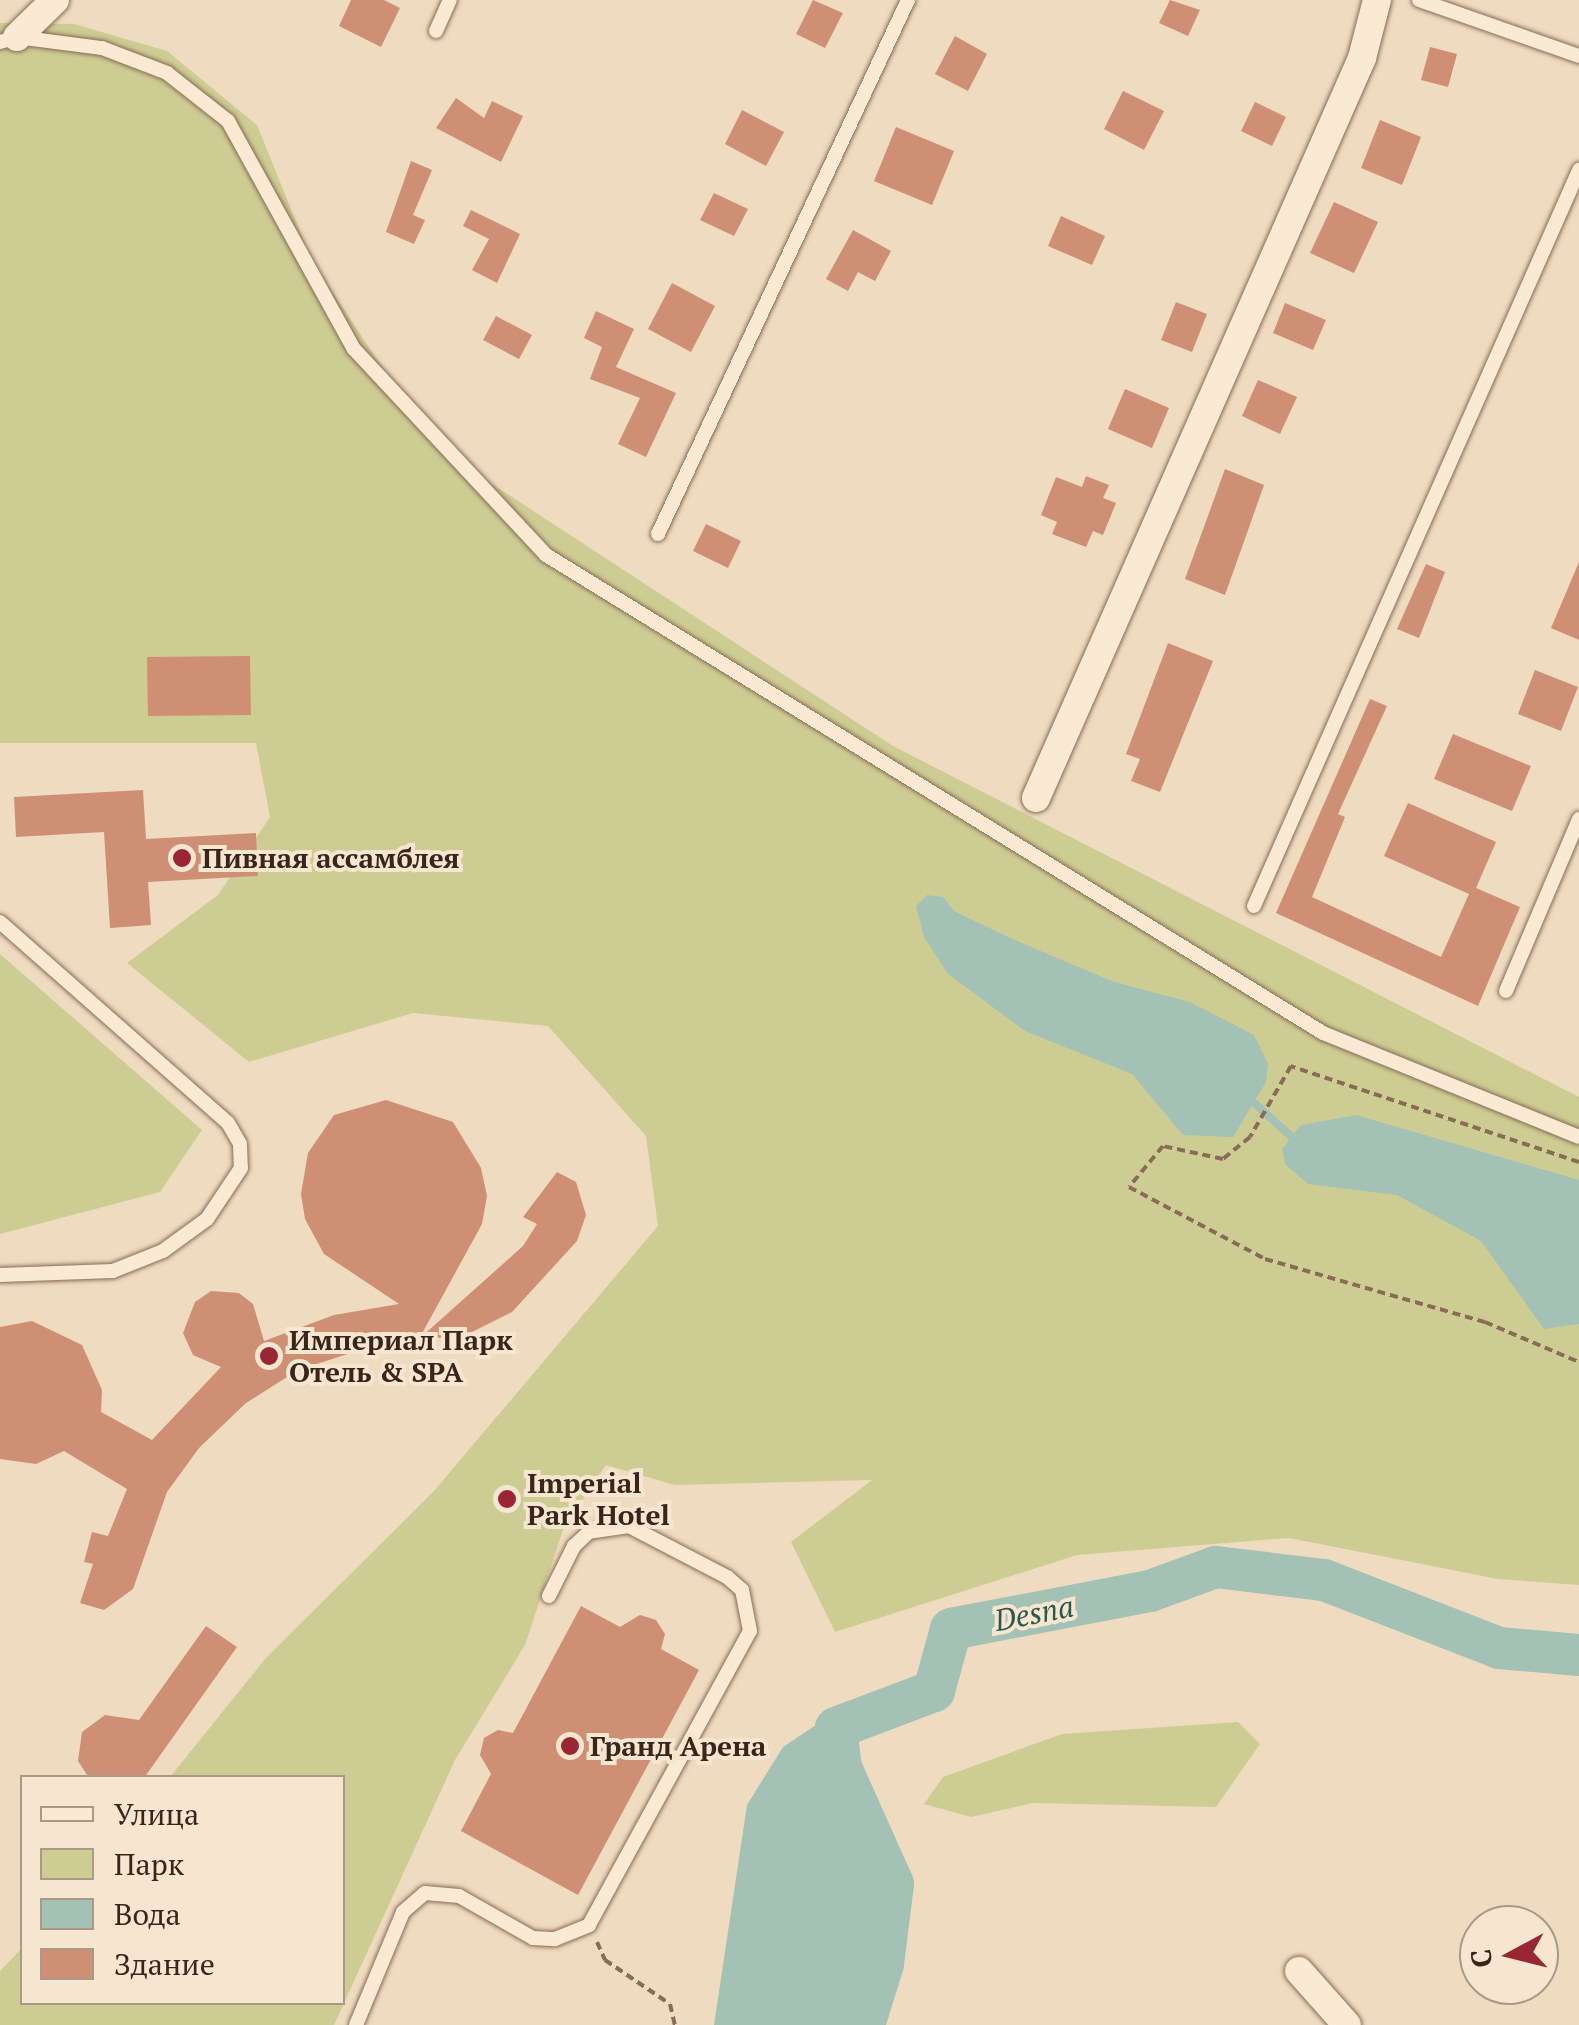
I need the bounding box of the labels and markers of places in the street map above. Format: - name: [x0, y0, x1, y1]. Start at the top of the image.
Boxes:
- place label: Пивная ассамблея: [202, 841, 460, 875]
- marker: Пивная ассамблея: [171, 847, 193, 869]
- place label: Империал Парк Отель & SPA: [289, 1323, 513, 1389]
- marker: Империал Парк Отель & SPA: [258, 1345, 280, 1367]
- place label: Imperial Park Hotel: [527, 1466, 670, 1532]
- marker: Imperial Park Hotel: [496, 1488, 518, 1510]
- place label: Гранд Арена: [590, 1729, 767, 1763]
- marker: Гранд Арена: [559, 1735, 581, 1757]

